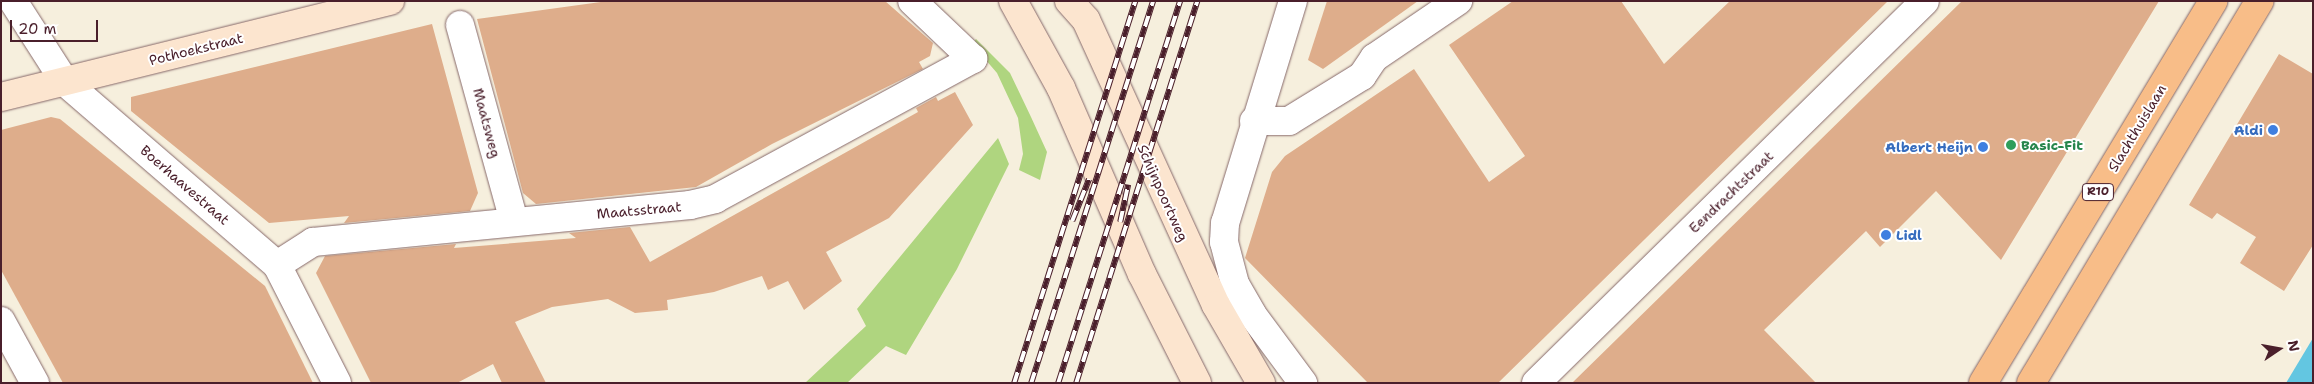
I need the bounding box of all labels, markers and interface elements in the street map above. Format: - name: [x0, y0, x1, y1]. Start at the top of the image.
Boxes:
- scale bar: [12, 10, 100, 42]
- text: 20 m: [18, 19, 57, 39]
- street label: Pothoekstraat: [147, 29, 245, 69]
- street label: Slachthuislaan: [2104, 81, 2170, 175]
- street label: Maatsweg: [470, 86, 504, 160]
- place label: Aldi: [2234, 122, 2263, 138]
- marker: Aldi: [2267, 124, 2279, 136]
- place label: Basic-Fit: [2021, 137, 2083, 153]
- place label: Albert Heijn: [1885, 139, 1973, 155]
- marker: Basic-Fit: [2005, 139, 2017, 151]
- marker: Albert Heijn: [1977, 141, 1989, 153]
- street label: Boerhaavestraat: [137, 142, 233, 228]
- street label: Schijnpoortweg: [1134, 142, 1192, 244]
- street label: Eendrachtstraat: [1685, 147, 1777, 237]
- road number: R10: [2082, 182, 2114, 202]
- street label: Maatsstraat: [596, 198, 682, 222]
- place label: Lidl: [1896, 227, 1922, 243]
- marker: Lidl: [1880, 229, 1892, 241]
- north arrow: [2254, 324, 2304, 374]
- text: N: [2284, 339, 2304, 353]

